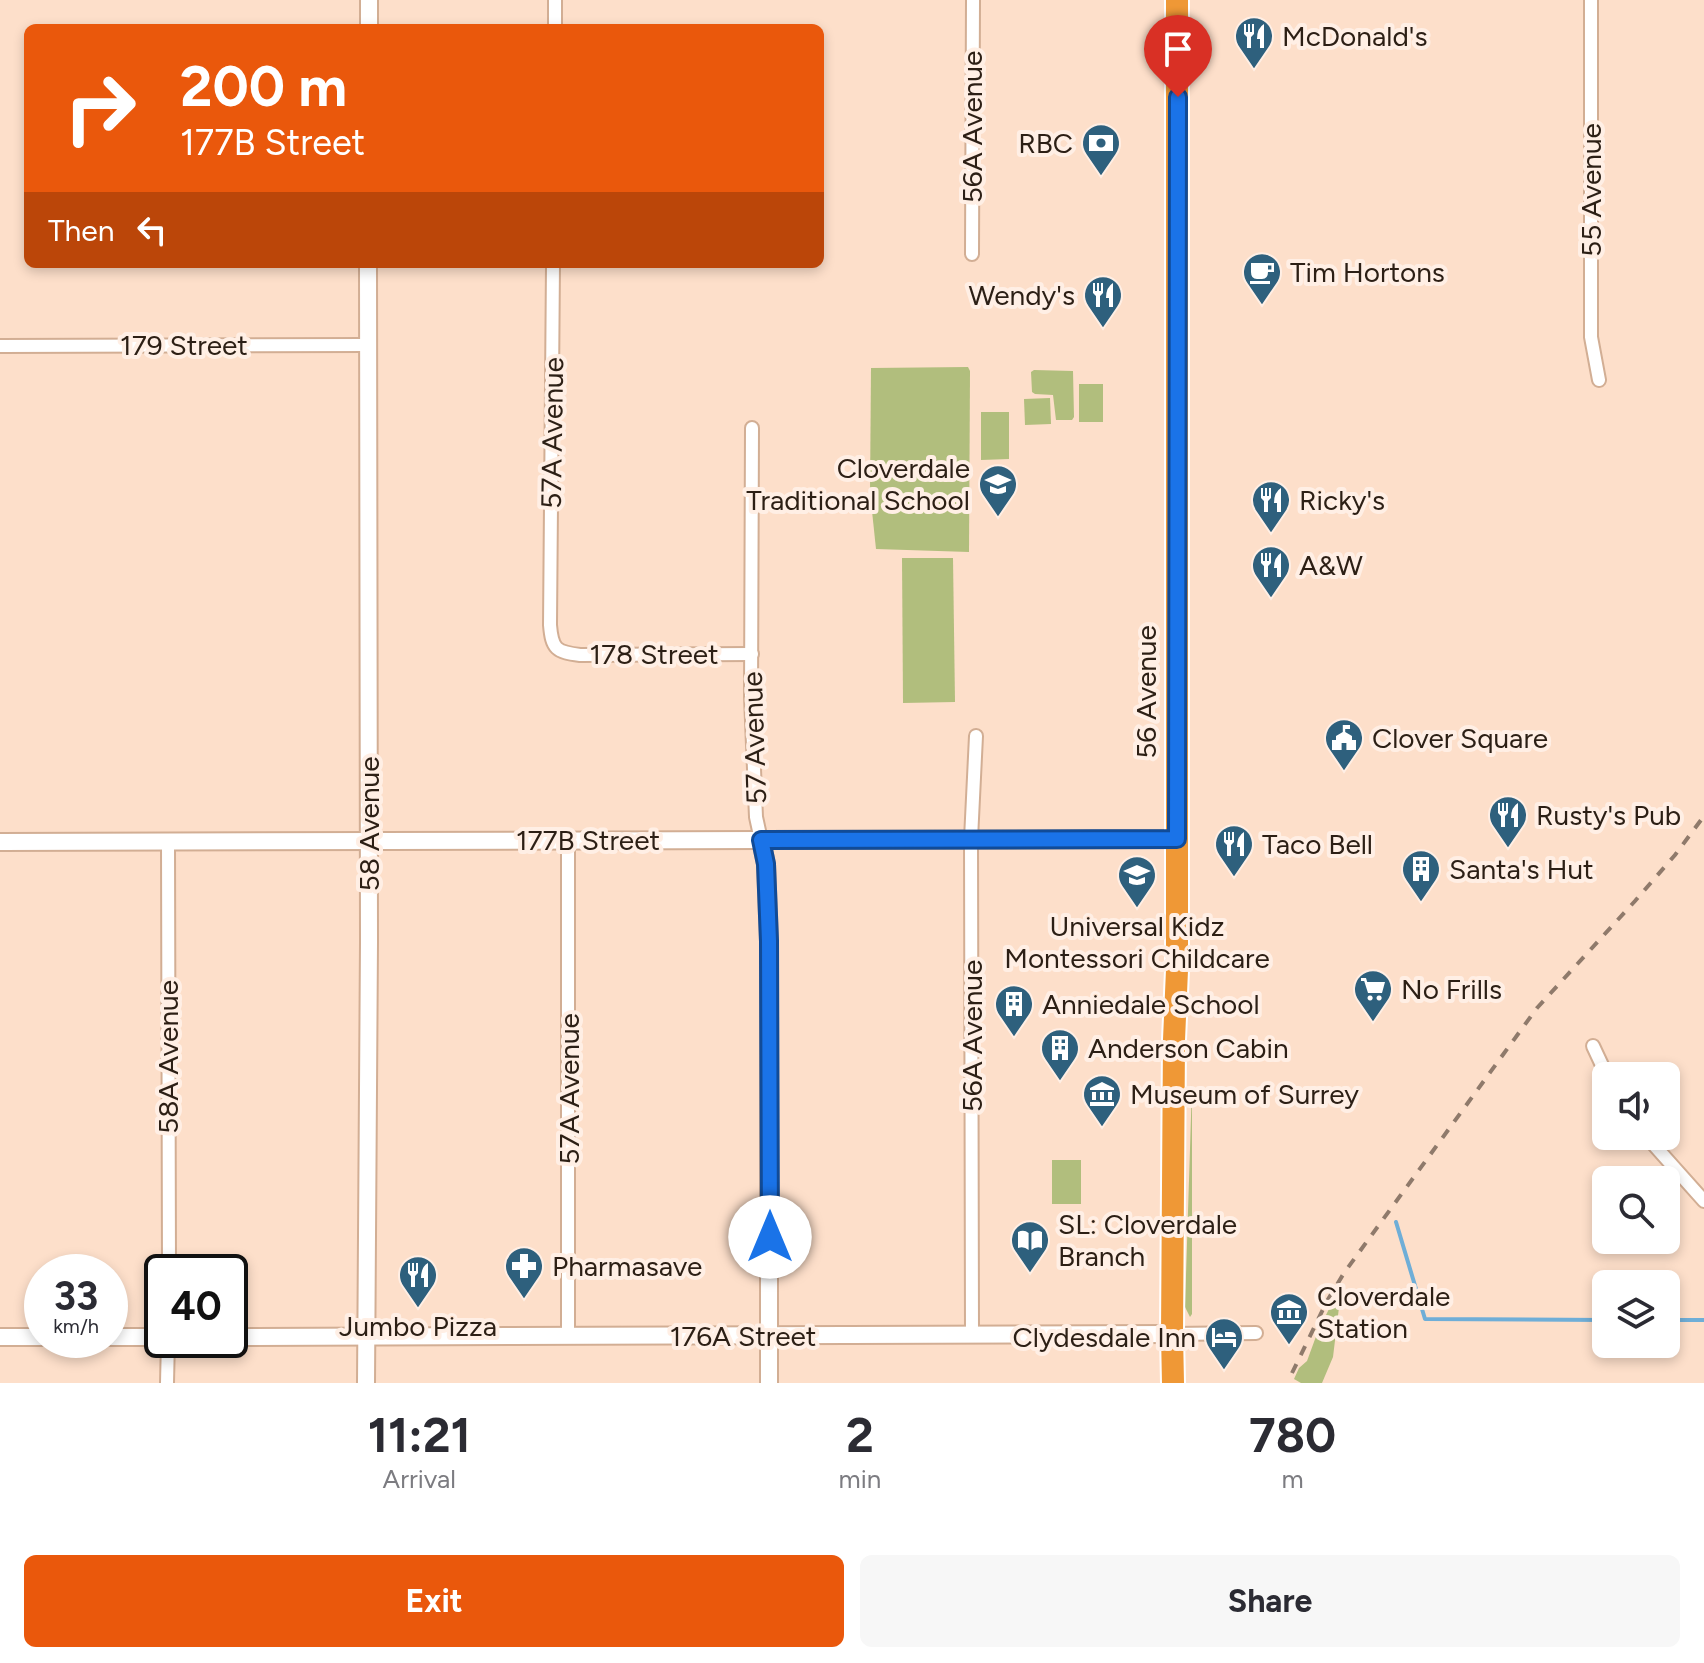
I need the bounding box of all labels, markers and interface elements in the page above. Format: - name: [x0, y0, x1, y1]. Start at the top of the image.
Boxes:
- pin: [1144, 15, 1212, 97]
- restaurant icon: McDonald's: [1233, 15, 1275, 70]
- place label: McDonald's: [1282, 19, 1427, 53]
- icon: arrive: [1156, 27, 1200, 71]
- street label: 56A Avenue: [955, 51, 989, 203]
- text: 200 m: [180, 53, 347, 120]
- icon: right: [48, 56, 152, 160]
- text: 177B Street: [180, 121, 365, 164]
- bank icon: RBC: [1080, 122, 1122, 177]
- street label: 55 Avenue: [1574, 123, 1608, 257]
- place label: RBC: [1018, 126, 1073, 160]
- icon: left: [130, 208, 174, 252]
- text: Then: [48, 212, 114, 249]
- cafe icon: Tim Hortons: [1241, 251, 1283, 306]
- place label: Tim Hortons: [1290, 255, 1445, 289]
- restaurant icon: Wendy's: [1082, 274, 1124, 329]
- place label: Wendy's: [969, 278, 1075, 312]
- street label: 179 Street: [120, 328, 248, 362]
- street label: 57A Avenue: [534, 357, 570, 509]
- place label: Cloverdale Traditional School: [746, 451, 970, 517]
- school or university icon: Cloverdale Traditional School: [977, 463, 1019, 518]
- restaurant icon: Ricky's: [1250, 479, 1292, 534]
- place label: Ricky's: [1299, 483, 1385, 517]
- restaurant icon: A&W: [1250, 544, 1292, 599]
- place label: A&W: [1299, 548, 1363, 582]
- street label: 56 Avenue: [1129, 625, 1163, 759]
- street label: 178 Street: [589, 637, 719, 671]
- street label: 57 Avenue: [735, 671, 773, 805]
- public building icon: Clover Square: [1323, 717, 1365, 772]
- place label: Clover Square: [1372, 721, 1548, 755]
- street label: 58 Avenue: [352, 757, 386, 891]
- restaurant icon: Rusty's Pub: [1487, 794, 1529, 849]
- place label: Rusty's Pub: [1536, 798, 1681, 832]
- street label: 177B Street: [516, 823, 660, 857]
- restaurant icon: Taco Bell: [1213, 823, 1255, 878]
- place label: Taco Bell: [1262, 827, 1373, 861]
- building icon: Santa's Hut: [1400, 848, 1442, 903]
- place label: Santa's Hut: [1449, 852, 1594, 886]
- school or university icon: Universal Kidz Montessori Childcare: [1116, 854, 1158, 909]
- place label: Universal Kidz Montessori Childcare: [1004, 909, 1270, 975]
- street label: 56A Avenue: [955, 960, 989, 1112]
- supermarket icon: No Frills: [1352, 968, 1394, 1023]
- place label: No Frills: [1401, 972, 1502, 1006]
- street label: 58A Avenue: [151, 980, 185, 1134]
- building icon: Anniedale School: [993, 983, 1035, 1038]
- place label: Anniedale School: [1042, 987, 1260, 1021]
- street label: 57A Avenue: [552, 1013, 586, 1165]
- building icon: Anderson Cabin: [1039, 1027, 1081, 1082]
- place label: Anderson Cabin: [1088, 1031, 1289, 1065]
- map controls: [1592, 1062, 1680, 1358]
- button: sound: [1592, 1062, 1680, 1150]
- museum icon: Museum of Surrey: [1081, 1073, 1123, 1128]
- place label: Museum of Surrey: [1130, 1077, 1359, 1111]
- button: search: [1592, 1166, 1680, 1254]
- position arrow: [728, 1195, 812, 1279]
- place label: SL: Cloverdale Branch: [1058, 1207, 1237, 1273]
- library icon: SL: Cloverdale Branch: [1009, 1219, 1051, 1274]
- pharmacy icon: Pharmasave: [503, 1245, 545, 1300]
- place label: Pharmasave: [552, 1249, 702, 1283]
- speed limit sign: 40: [144, 1254, 248, 1358]
- restaurant icon: Jumbo Pizza: [397, 1254, 439, 1309]
- button: layers: [1592, 1270, 1680, 1358]
- text: 33: [54, 1272, 98, 1320]
- place label: Cloverdale Station: [1317, 1279, 1450, 1345]
- museum icon: Cloverdale Station: [1268, 1291, 1310, 1346]
- place label: Jumbo Pizza: [339, 1309, 497, 1343]
- text: km/h: [53, 1314, 99, 1338]
- hotel icon: Clydesdale Inn: [1203, 1316, 1245, 1371]
- street label: 176A Street: [670, 1319, 816, 1353]
- place label: Clydesdale Inn: [1013, 1320, 1196, 1354]
- text: 11:21: [368, 1406, 471, 1464]
- text: 2: [846, 1406, 874, 1464]
- text: 780: [1249, 1406, 1336, 1464]
- text: Arrival: [383, 1463, 456, 1495]
- text: min: [839, 1463, 881, 1495]
- text: m: [1282, 1463, 1304, 1495]
- button: Exit: [24, 1555, 844, 1647]
- button: Share: [860, 1555, 1680, 1647]

